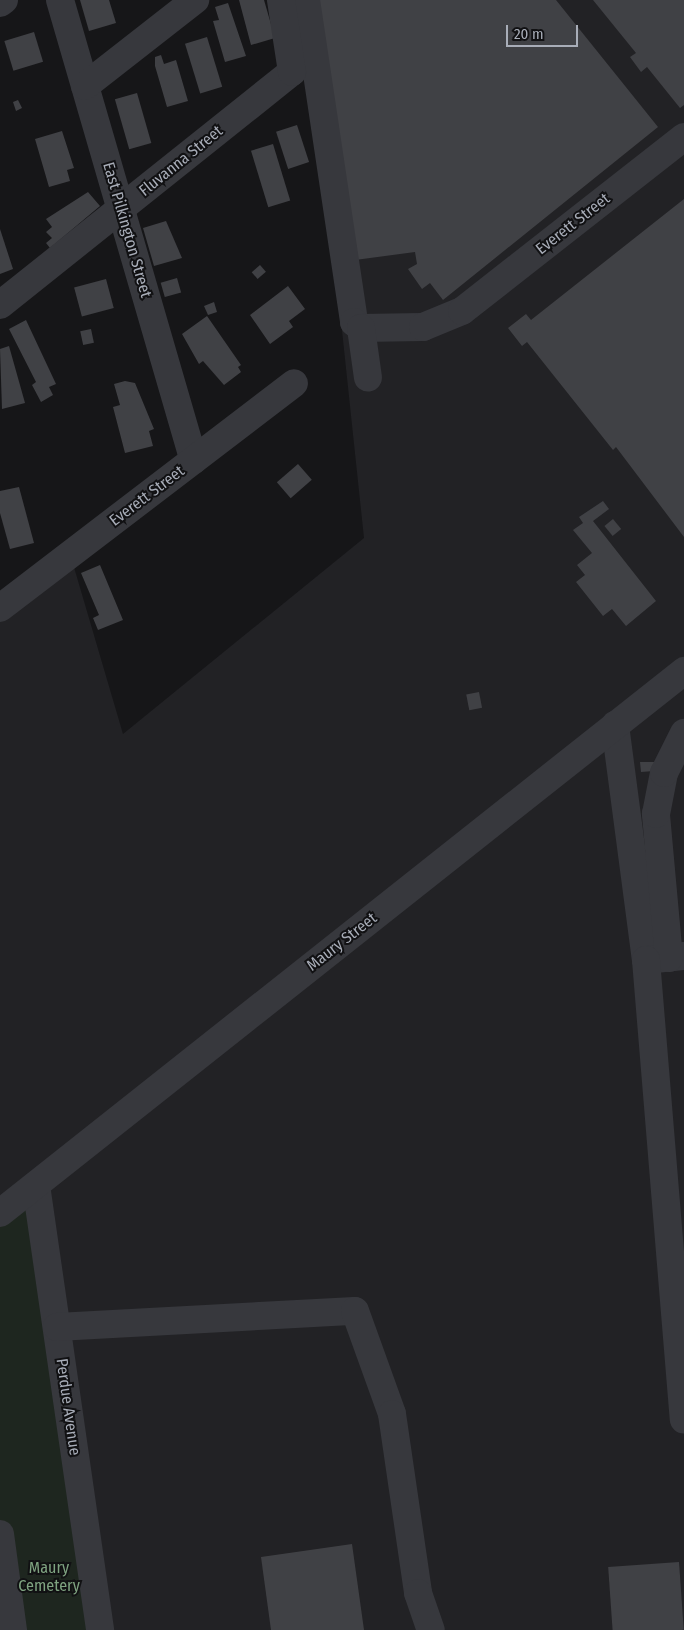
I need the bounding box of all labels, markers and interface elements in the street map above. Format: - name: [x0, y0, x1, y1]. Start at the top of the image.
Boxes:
- scale bar: [509, 15, 582, 47]
- text: 20 m: [514, 25, 544, 43]
- street label: Fluvanna Street: [135, 121, 227, 201]
- street label: East Pilkington Street: [98, 160, 156, 300]
- street label: Everett Street: [532, 189, 614, 259]
- street label: Everett Street: [106, 462, 188, 530]
- street label: Maury Street: [303, 909, 381, 975]
- street label: Perdue Avenue: [52, 1357, 84, 1457]
- park label: Maury Cemetery: [18, 1558, 80, 1596]

